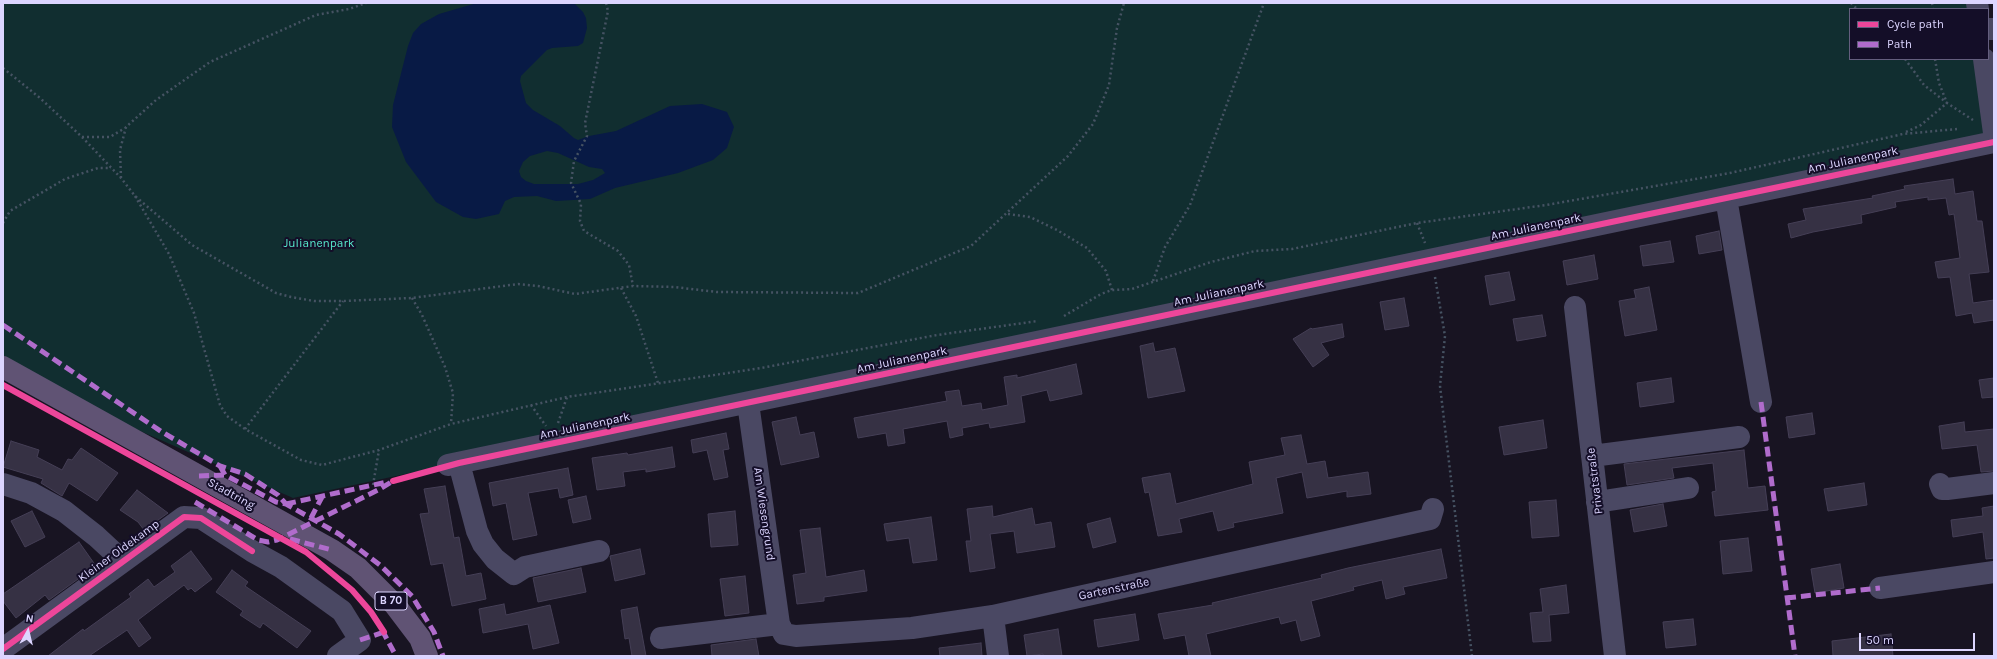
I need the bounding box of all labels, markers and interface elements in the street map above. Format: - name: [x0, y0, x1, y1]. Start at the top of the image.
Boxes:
- legend: [1849, 8, 1989, 60]
- text: Cycle path: [1887, 17, 1944, 31]
- text: Path: [1887, 37, 1912, 51]
- street label: Am Julianenpark: [1807, 143, 1899, 177]
- street label: Am Julianenpark: [1490, 210, 1582, 244]
- park label: Julianenpark: [283, 237, 355, 251]
- street label: Am Julianenpark: [1173, 276, 1265, 310]
- street label: Am Julianenpark: [856, 343, 948, 377]
- street label: Am Julianenpark: [539, 409, 631, 443]
- street label: Privatstraße: [1584, 447, 1606, 515]
- street label: Am Wiesengrund: [750, 467, 778, 561]
- street label: Stadtring: [205, 475, 257, 513]
- street label: Kleiner Oldekamp: [76, 517, 162, 585]
- street label: Gartenstraße: [1077, 574, 1151, 604]
- road number: B 70: [375, 592, 407, 610]
- north arrow: [8, 611, 48, 651]
- text: N: [25, 612, 35, 626]
- scale bar: [1861, 625, 1977, 651]
- text: 50 m: [1866, 633, 1894, 647]

